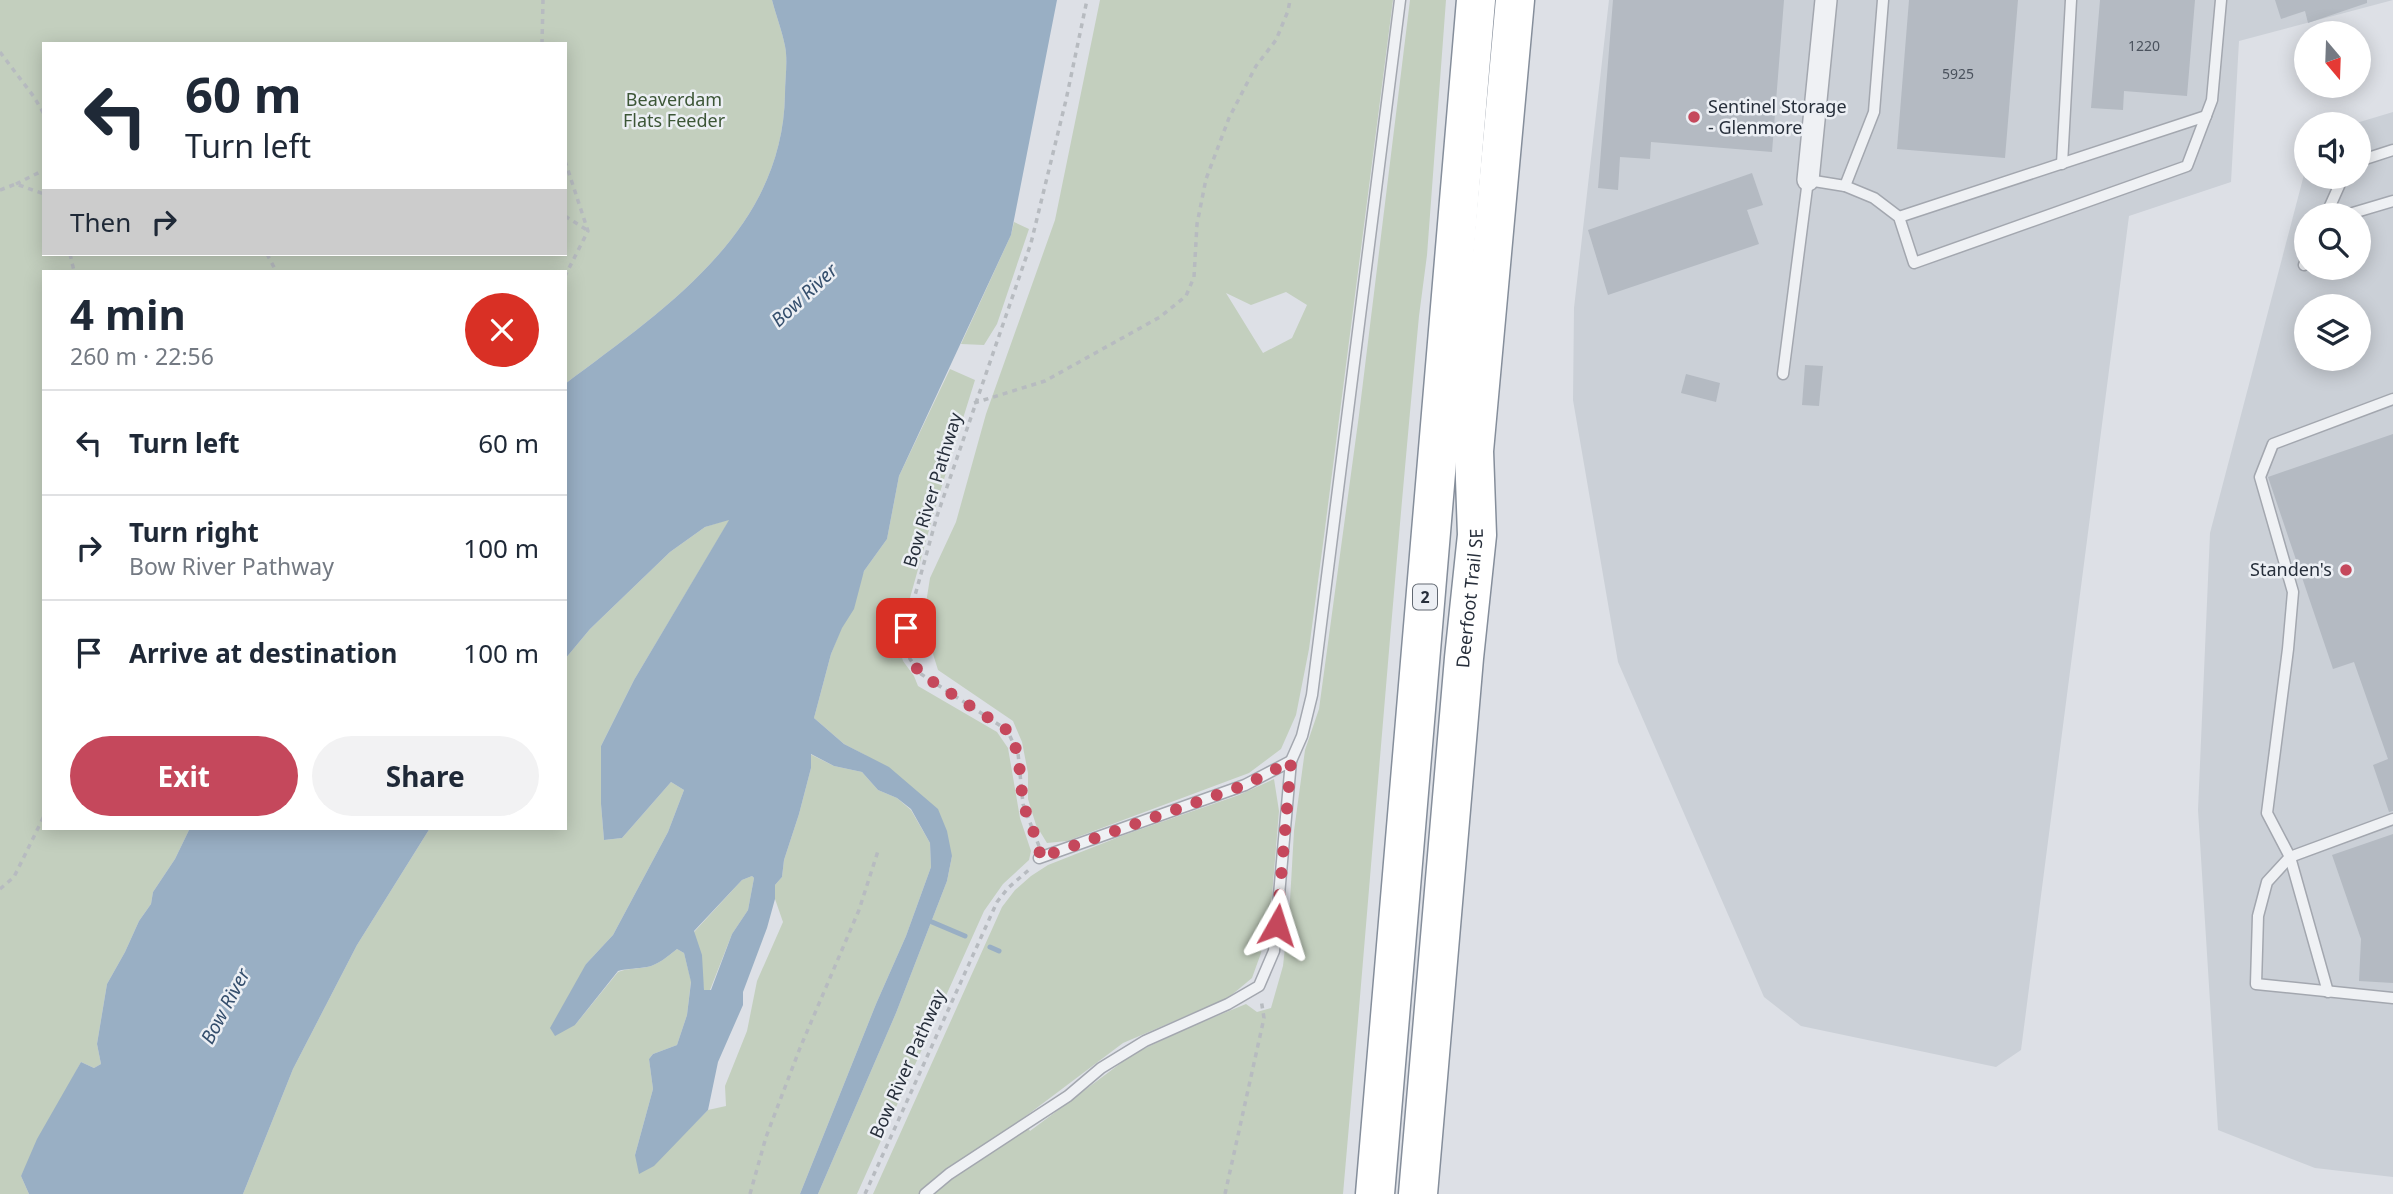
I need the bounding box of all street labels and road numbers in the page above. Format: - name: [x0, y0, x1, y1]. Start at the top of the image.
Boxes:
- street label: Bow River Pathway: [897, 409, 967, 570]
- street label: Deerfoot Trail SE: [1450, 528, 1488, 669]
- road number: 2: [1413, 584, 1437, 610]
- street label: Bow River Pathway: [864, 985, 951, 1142]

